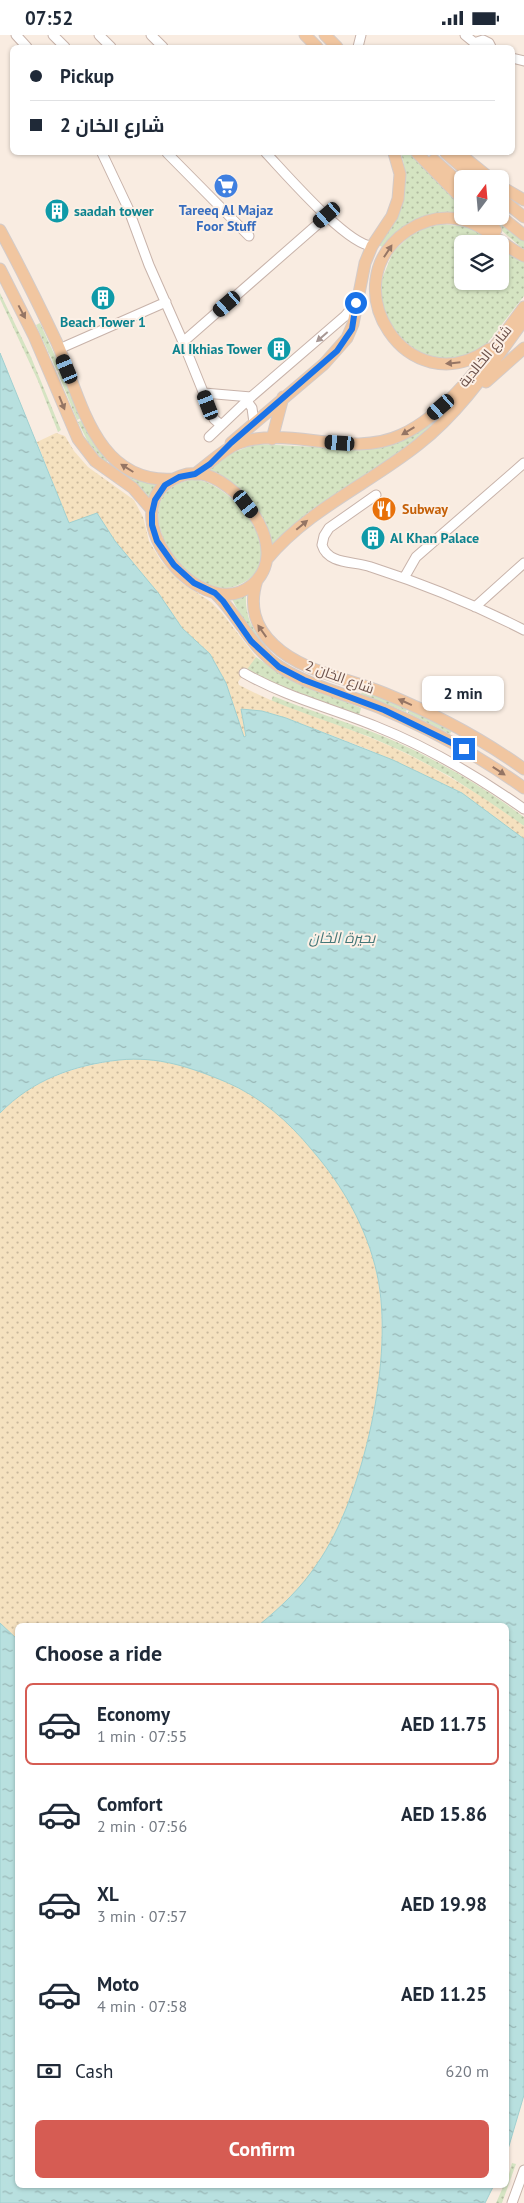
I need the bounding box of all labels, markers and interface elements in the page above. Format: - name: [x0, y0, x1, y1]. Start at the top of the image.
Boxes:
- text: 07:52: [25, 6, 73, 30]
- text: Pickup: [60, 64, 114, 88]
- text: شارع الخان 2: [60, 113, 165, 137]
- north arrow: [454, 170, 509, 225]
- map controls: [454, 170, 509, 290]
- supermarket icon: Tareeq Al Majaz Foor Stuff: [213, 173, 239, 199]
- building icon: saadah tower: [44, 198, 70, 224]
- car: [310, 199, 343, 231]
- place label: Tareeq Al Majaz Foor Stuff: [179, 201, 273, 235]
- place label: saadah tower: [74, 202, 154, 220]
- button: layers: [454, 235, 509, 290]
- one-way arrow: [383, 244, 393, 257]
- building icon: Beach Tower 1: [90, 285, 116, 311]
- car: [210, 288, 243, 320]
- route start: [345, 292, 367, 314]
- one-way arrow: [18, 305, 26, 320]
- place label: Beach Tower 1: [60, 313, 146, 331]
- street label: شارع الخالدية: [455, 321, 515, 391]
- one-way arrow: [315, 331, 328, 342]
- building icon: Al Ikhias Tower: [266, 336, 292, 362]
- place label: Al Ikhias Tower: [172, 340, 262, 358]
- car: [54, 352, 79, 386]
- one-way arrow: [445, 359, 461, 367]
- car: [195, 388, 220, 422]
- car: [424, 391, 457, 423]
- one-way arrow: [58, 396, 66, 411]
- one-way arrow: [402, 427, 415, 436]
- car: [324, 434, 355, 452]
- one-way arrow: [121, 463, 134, 472]
- car: [230, 488, 261, 520]
- restaurant icon: Subway: [371, 496, 397, 522]
- place label: Subway: [402, 500, 448, 518]
- one-way arrow: [296, 520, 309, 531]
- building icon: Al Khan Palace: [360, 525, 386, 551]
- place label: Al Khan Palace: [390, 529, 479, 547]
- one-way arrow: [257, 624, 267, 638]
- street label: شارع الخان 2: [303, 656, 377, 698]
- callout: 2 min: [423, 677, 505, 711]
- text: 2 min: [443, 683, 483, 703]
- one-way arrow: [398, 698, 412, 706]
- route end: [453, 738, 475, 760]
- one-way arrow: [493, 766, 506, 776]
- water label: بحيرة الخان: [309, 928, 376, 947]
- text: Choose a ride: [35, 1639, 162, 1667]
- icon: car: [37, 1702, 82, 1747]
- text: Economy: [97, 1702, 170, 1726]
- text: AED 11.75: [401, 1712, 487, 1736]
- text: 1 min · 07:55: [97, 1726, 187, 1746]
- icon: car: [37, 1792, 82, 1837]
- text: Comfort: [97, 1792, 163, 1816]
- text: AED 15.86: [401, 1802, 487, 1826]
- text: 2 min · 07:56: [97, 1816, 187, 1836]
- icon: car: [37, 1882, 82, 1927]
- text: XL: [97, 1882, 119, 1906]
- text: AED 19.98: [401, 1892, 487, 1916]
- text: 3 min · 07:57: [97, 1906, 187, 1926]
- icon: car: [37, 1972, 82, 2017]
- text: Moto: [97, 1972, 139, 1996]
- text: AED 11.25: [401, 1982, 487, 2006]
- text: 4 min · 07:58: [97, 1996, 187, 2016]
- icon: cash: [35, 2057, 63, 2085]
- text: Cash: [75, 2059, 113, 2083]
- text: 620 m: [446, 2061, 489, 2081]
- button: Confirm: [35, 2120, 489, 2178]

